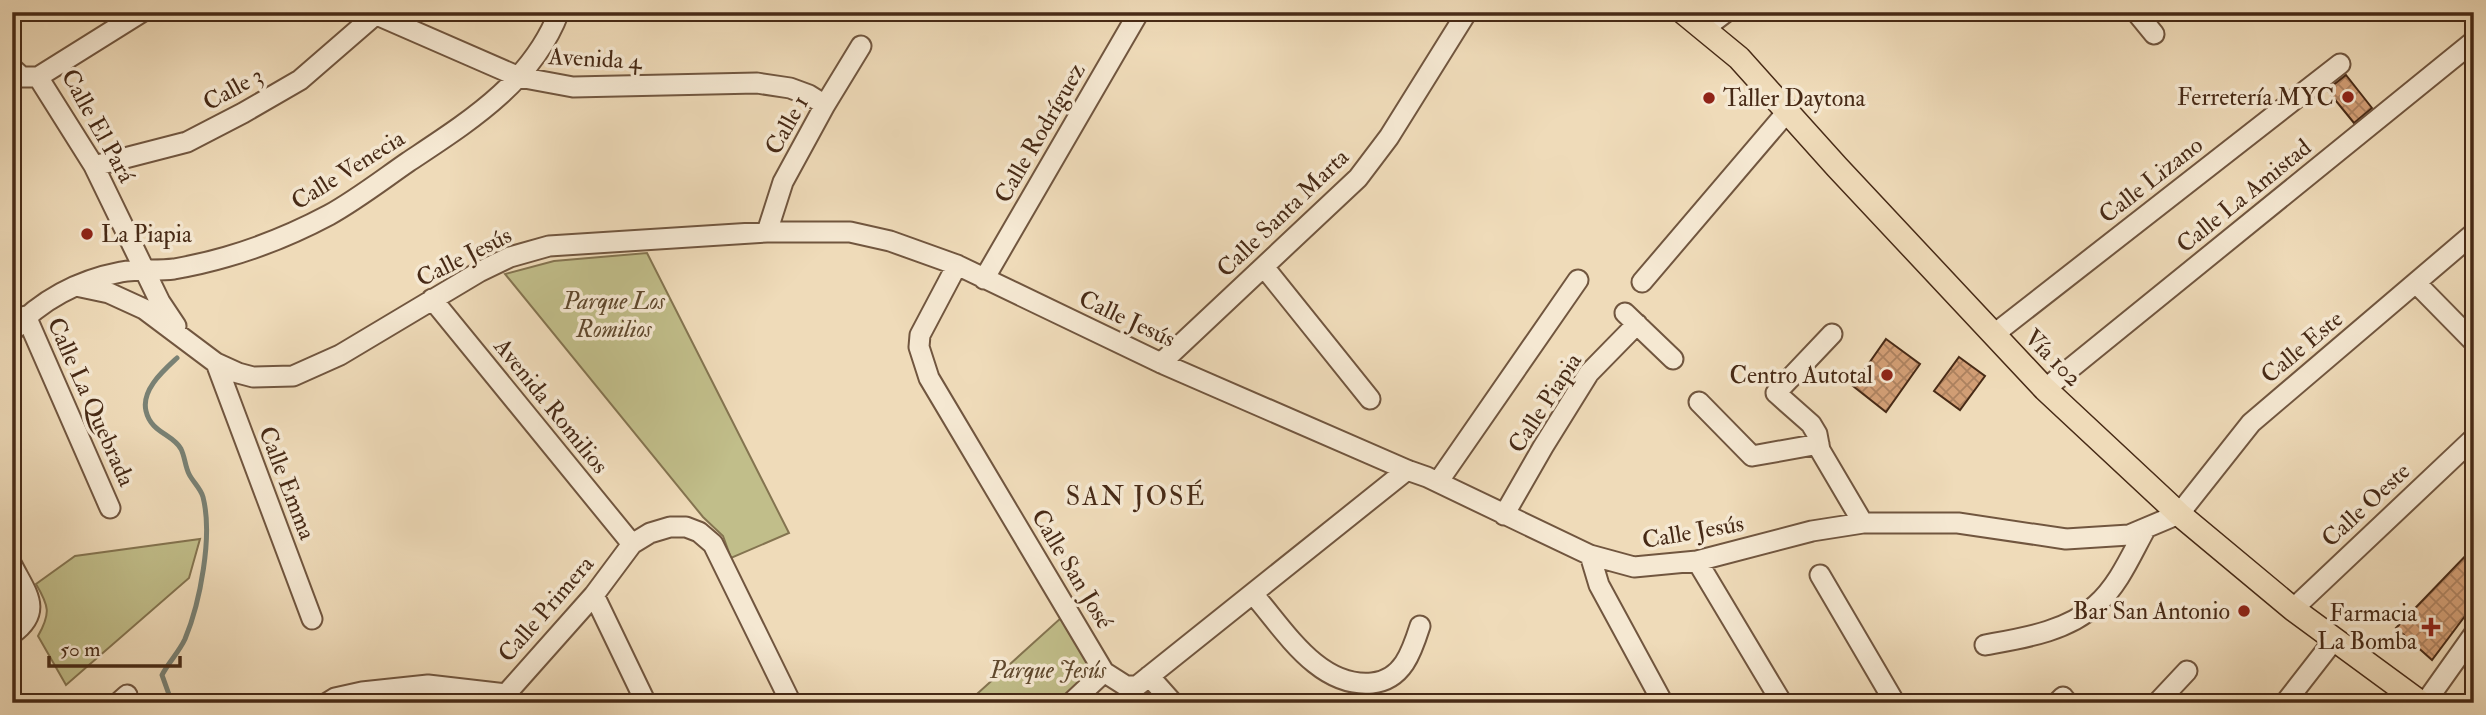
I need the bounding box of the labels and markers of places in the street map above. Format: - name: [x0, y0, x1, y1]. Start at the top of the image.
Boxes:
- place label: Ferretería MYC: [2177, 82, 2334, 113]
- place label: Taller Daytona: [1723, 83, 1867, 114]
- marker: Ferretería MYC: [2340, 89, 2356, 105]
- marker: Taller Daytona: [1701, 90, 1717, 106]
- place label: La Piapia: [101, 219, 193, 250]
- marker: La Piapia: [79, 226, 95, 242]
- place label: Centro Autotal: [1729, 360, 1873, 391]
- marker: Centro Autotal: [1879, 367, 1895, 383]
- place label: Bar San Antonio: [2073, 596, 2230, 627]
- place label: Farmacia La Bomba: [2317, 598, 2418, 657]
- marker: Bar San Antonio: [2236, 603, 2252, 619]
- marker: Farmacia La Bomba: [2423, 619, 2439, 635]

